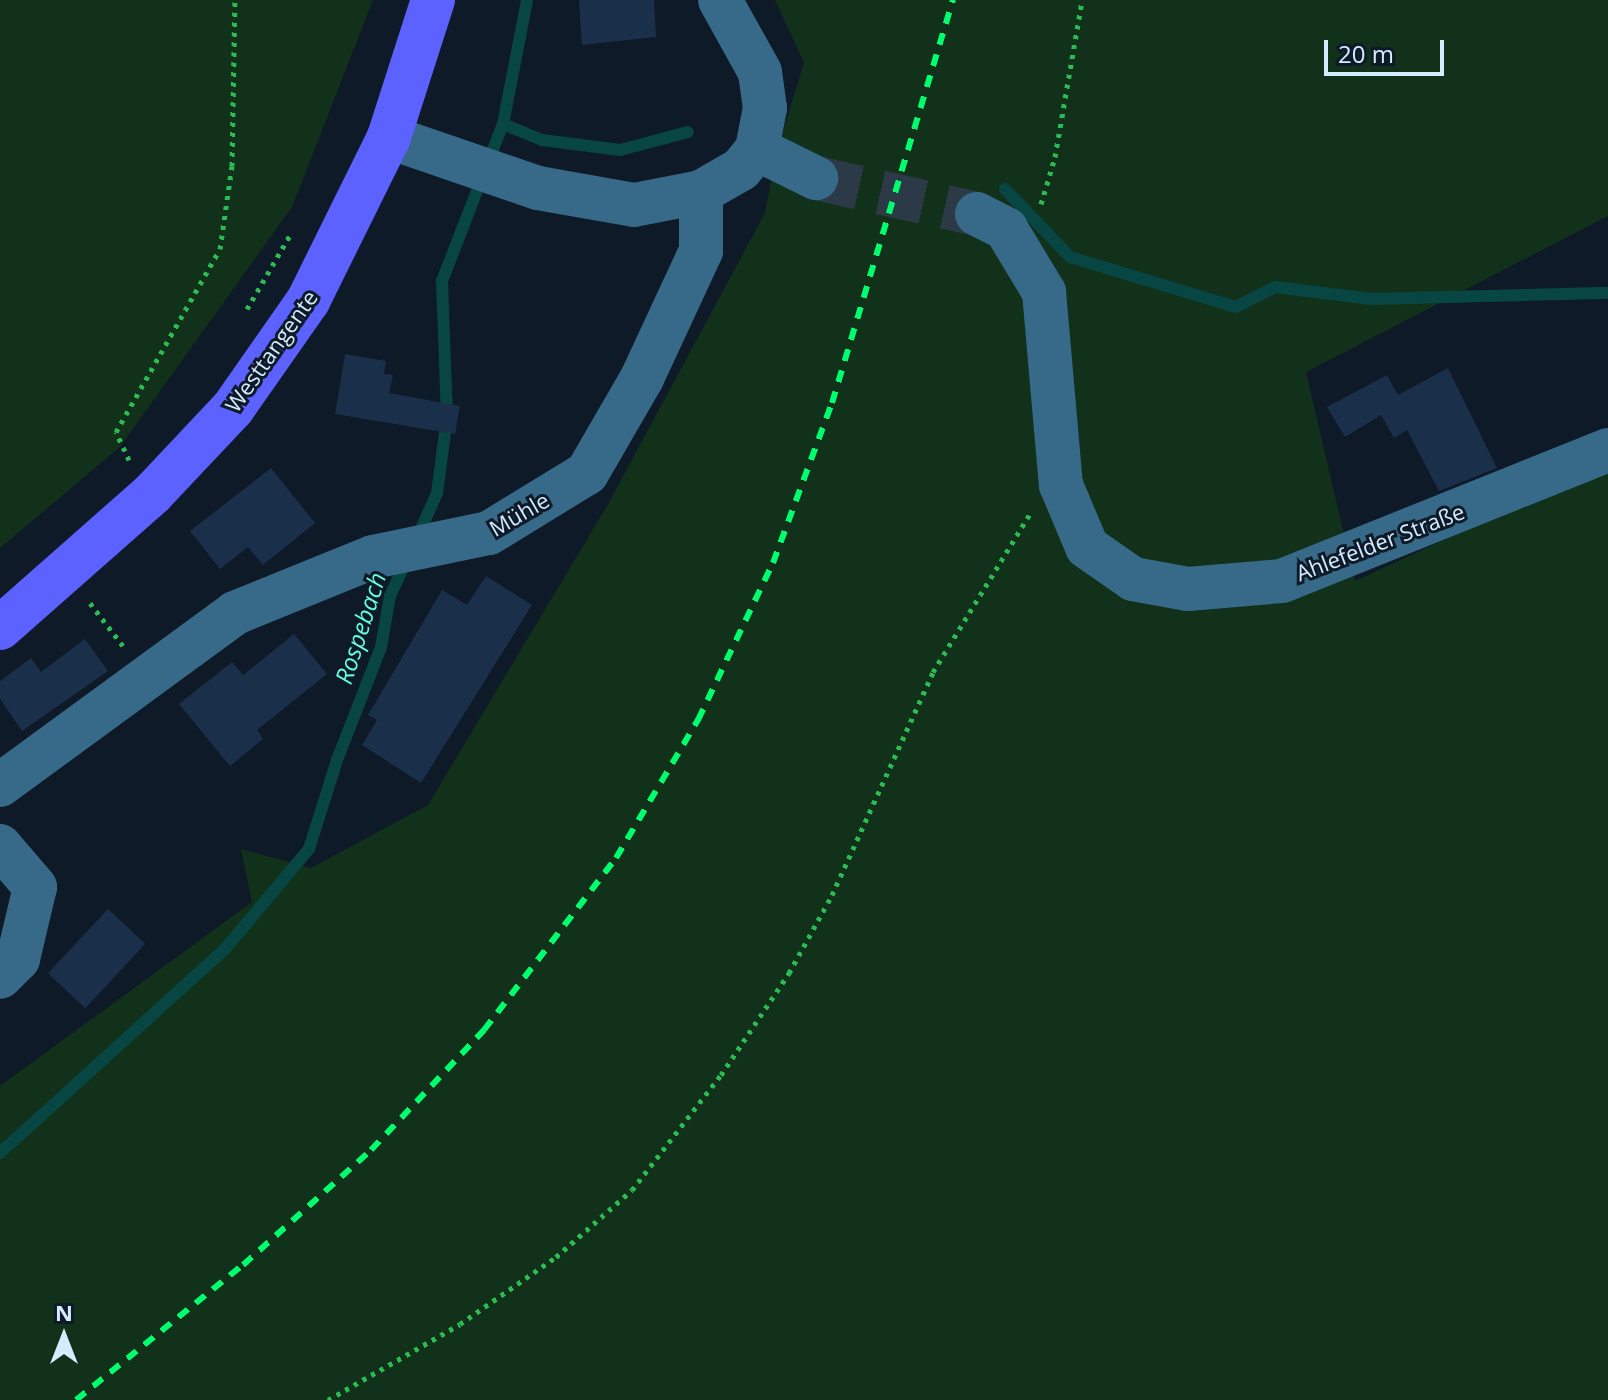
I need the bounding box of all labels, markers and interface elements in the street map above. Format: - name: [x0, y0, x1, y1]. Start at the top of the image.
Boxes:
- scale bar: [1328, 24, 1448, 74]
- text: 20 m: [1338, 37, 1394, 70]
- street label: Westtangente: [219, 285, 323, 417]
- street label: Mühle: [484, 486, 554, 542]
- street label: Ahlefelder Straße: [1292, 498, 1468, 586]
- water label: Rospebach: [328, 569, 392, 687]
- north arrow: [24, 1296, 104, 1376]
- text: N: [55, 1297, 73, 1327]

